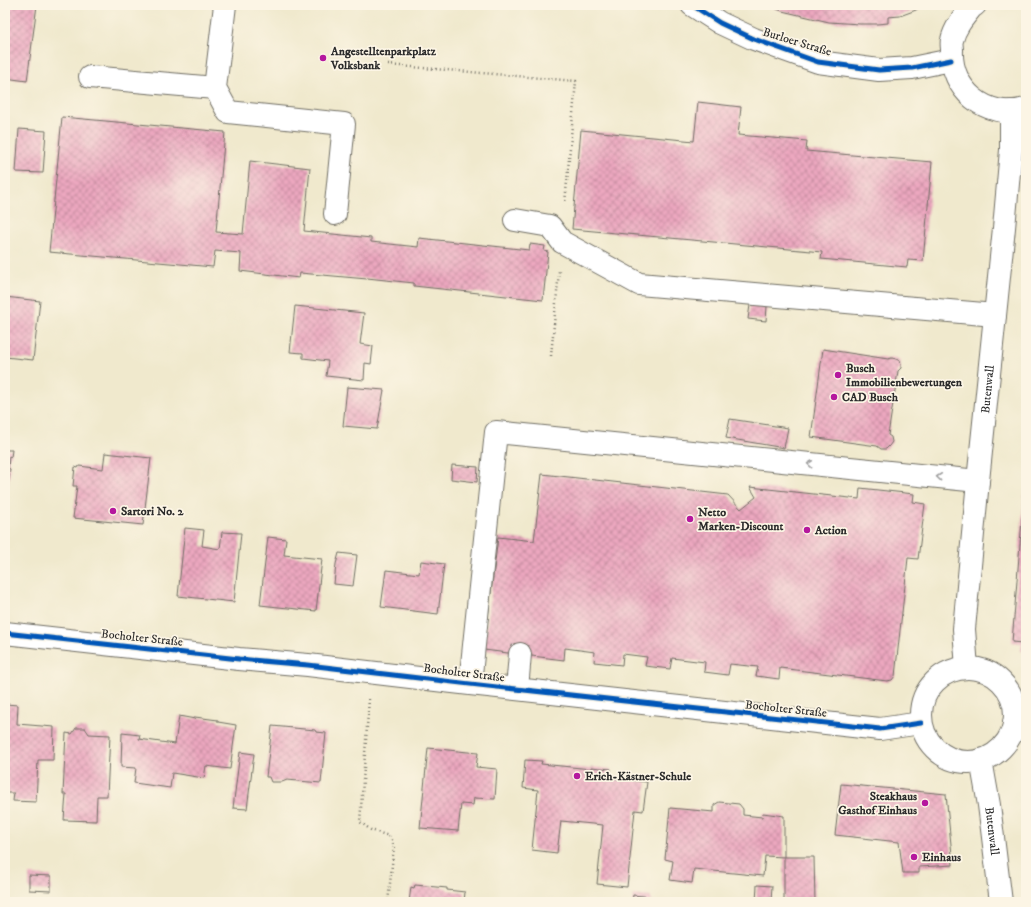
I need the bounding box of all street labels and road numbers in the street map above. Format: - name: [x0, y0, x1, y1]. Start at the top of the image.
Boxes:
- street label: Burloer Straße: [761, 24, 833, 60]
- street label: Butenwall: [977, 364, 997, 414]
- street label: Bocholter Straße: [100, 626, 184, 650]
- street label: Bocholter Straße: [422, 661, 506, 685]
- street label: Bocholter Straße: [744, 697, 828, 721]
- street label: Butenwall: [982, 806, 1003, 856]

